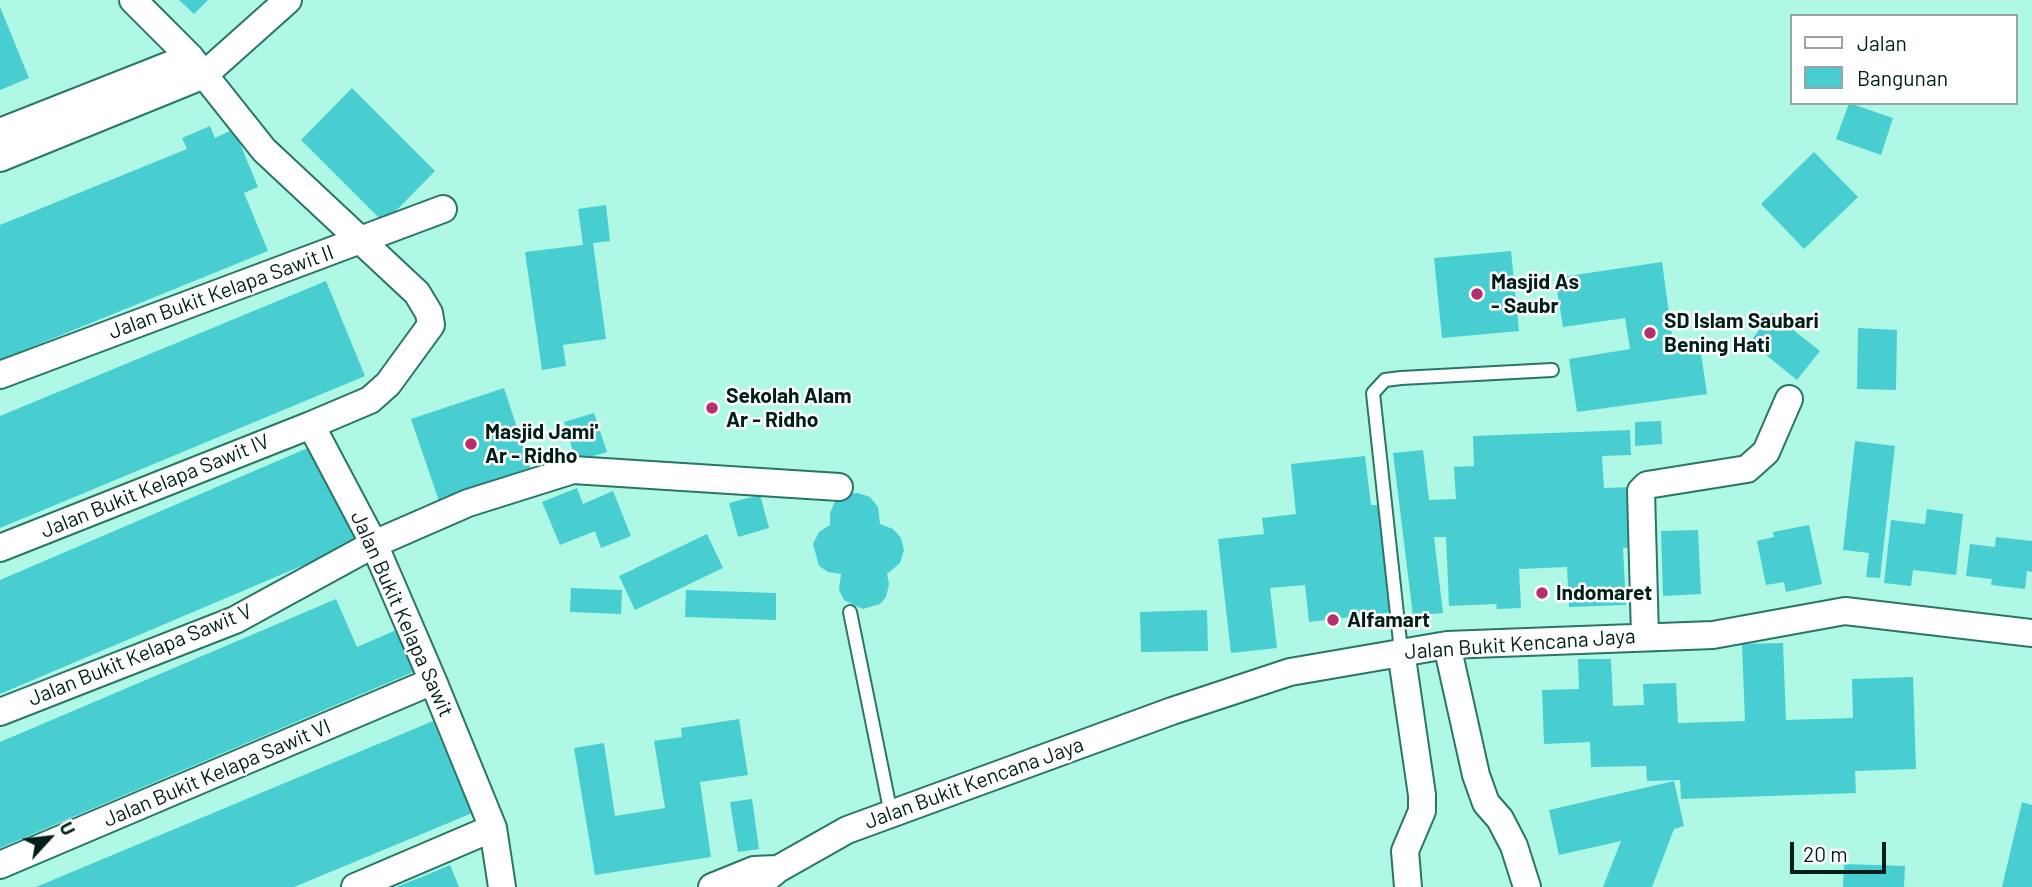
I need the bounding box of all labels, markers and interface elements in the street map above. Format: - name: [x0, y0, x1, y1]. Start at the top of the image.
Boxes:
- legend: [1790, 14, 2018, 105]
- text: Jalan: [1857, 30, 1907, 55]
- text: Bangunan: [1857, 65, 1948, 90]
- street label: Jalan Bukit Kelapa Sawit II: [105, 240, 337, 344]
- place label: Masjid As - Saubr: [1491, 269, 1579, 319]
- marker: Masjid As - Saubr: [1469, 286, 1485, 302]
- place label: SD Islam Saubari Bening Hati: [1664, 308, 1819, 358]
- marker: SD Islam Saubari Bening Hati: [1642, 325, 1658, 341]
- place label: Sekolah Alam Ar - Ridho: [726, 383, 852, 433]
- marker: Sekolah Alam Ar - Ridho: [704, 400, 720, 416]
- place label: Masjid Jami' Ar - Ridho: [485, 419, 598, 469]
- street label: Jalan Bukit Kelapa Sawit IV: [37, 429, 273, 543]
- marker: Masjid Jami' Ar - Ridho: [463, 436, 479, 452]
- street label: Jalan Bukit Kelapa Sawit: [345, 507, 459, 721]
- place label: Indomaret: [1556, 580, 1652, 606]
- marker: Indomaret: [1534, 585, 1550, 601]
- street label: Jalan Bukit Kelapa Sawit V: [24, 599, 256, 711]
- place label: Alfamart: [1347, 607, 1430, 633]
- marker: Alfamart: [1325, 612, 1341, 628]
- street label: Jalan Bukit Kencana Jaya: [1404, 623, 1636, 665]
- street label: Jalan Bukit Kelapa Sawit VI: [100, 714, 334, 832]
- street label: Jalan Bukit Kencana Jaya: [861, 732, 1087, 834]
- north arrow: [14, 803, 84, 873]
- text: U: [55, 818, 81, 839]
- scale bar: [1794, 828, 1890, 872]
- text: 20 m: [1803, 841, 1848, 866]

